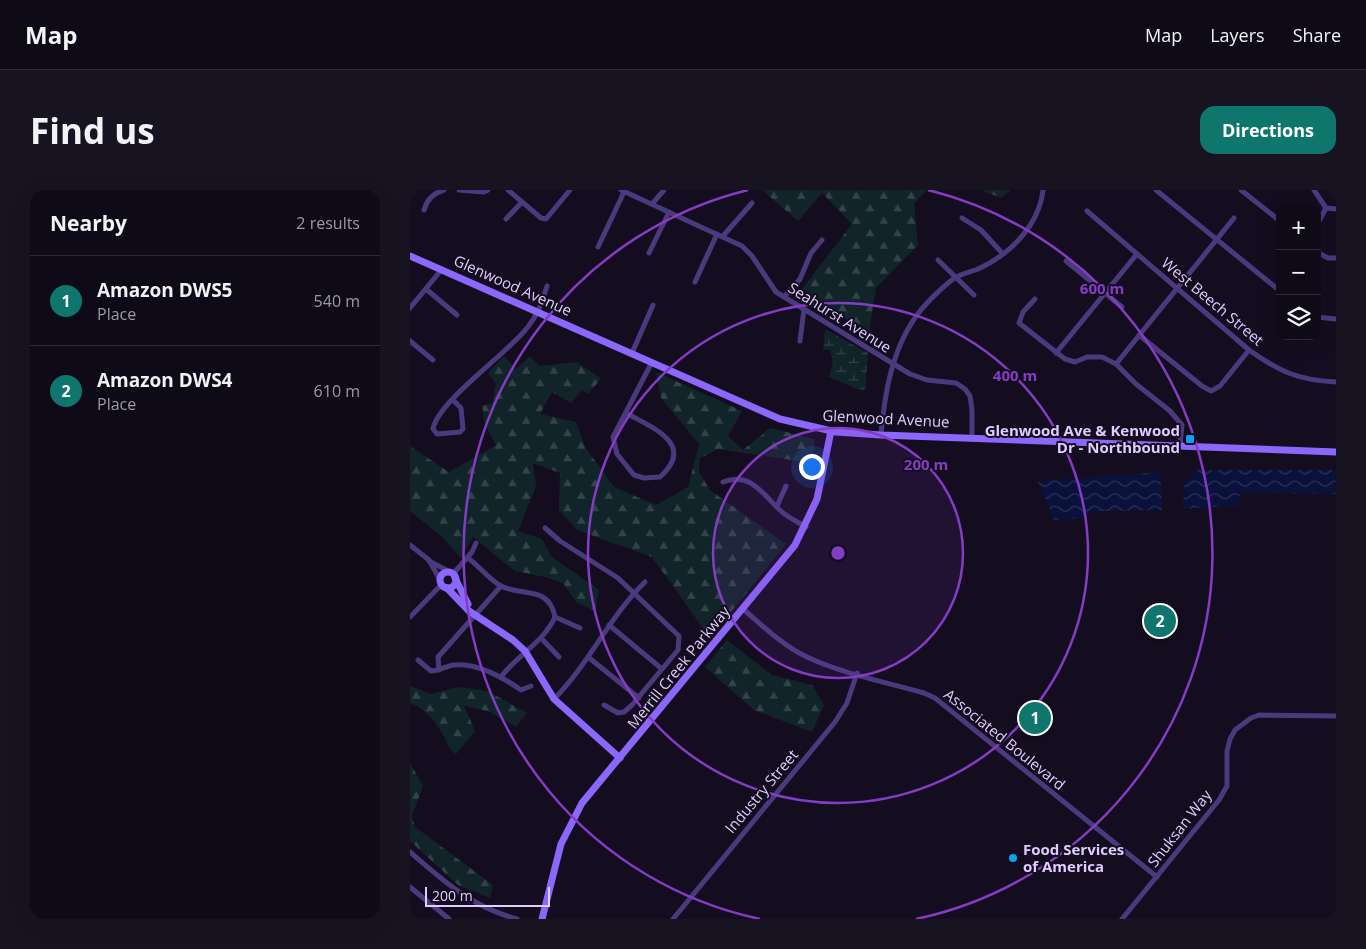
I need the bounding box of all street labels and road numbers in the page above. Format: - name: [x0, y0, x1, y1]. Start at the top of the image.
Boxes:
- street label: Glenwood Avenue: [451, 250, 575, 320]
- street label: West Beech Street: [1158, 252, 1268, 350]
- street label: Seahurst Avenue: [785, 277, 895, 357]
- street label: Glenwood Avenue: [822, 405, 950, 431]
- street label: Merrill Creek Parkway: [622, 601, 734, 733]
- street label: Associated Boulevard: [940, 684, 1070, 794]
- street label: Industry Street: [720, 745, 802, 837]
- street label: Shuksan Way: [1143, 785, 1216, 871]

